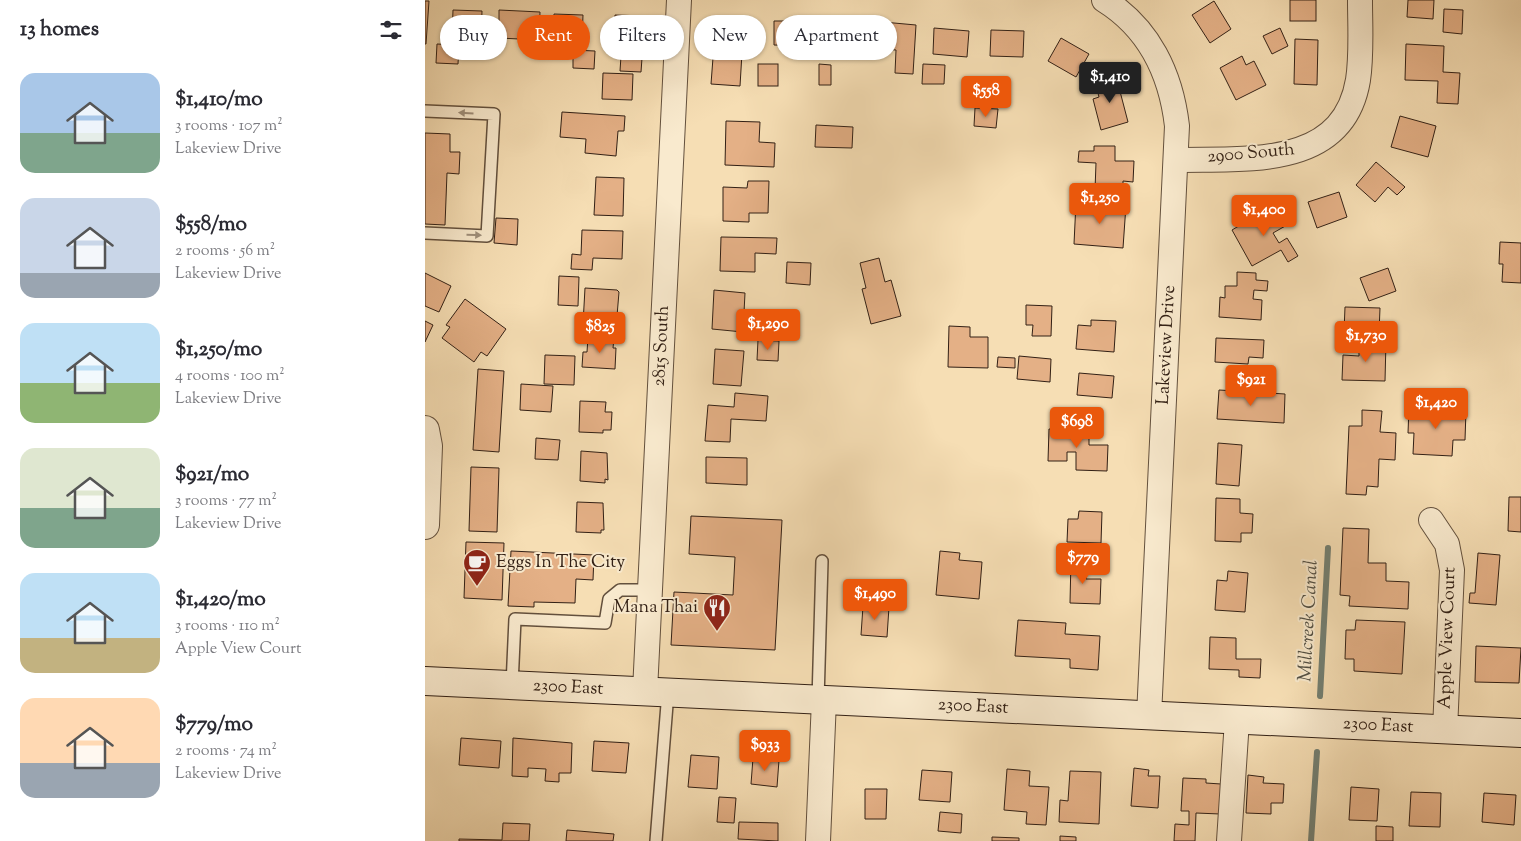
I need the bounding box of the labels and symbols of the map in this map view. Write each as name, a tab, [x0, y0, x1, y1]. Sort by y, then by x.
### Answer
pin: $1,410	[1069, 62, 1151, 104]
pin: $558	[956, 76, 1016, 118]
one-way arrow	[458, 108, 474, 116]
street label: 2900 South	[1206, 137, 1296, 171]
pin: $1,250	[1059, 182, 1141, 225]
pin: $1,400	[1223, 194, 1305, 237]
one-way arrow	[466, 232, 482, 240]
street label: Lakeview Drive	[1151, 284, 1183, 406]
street label: 2815 South	[647, 304, 677, 387]
pin: $1,290	[727, 308, 809, 351]
pin: $825	[570, 312, 630, 354]
pin: $1,730	[1325, 320, 1407, 363]
pin: $921	[1221, 364, 1281, 407]
pin: $1,420	[1395, 388, 1477, 430]
pin: $698	[1047, 406, 1107, 449]
pin: $779	[1053, 542, 1113, 585]
cafe icon: Eggs In The City	[462, 548, 492, 587]
place label: Eggs In The City	[496, 550, 625, 576]
water label: Millcreek Canal	[1292, 559, 1326, 683]
street label: Apple View Court	[1433, 566, 1463, 710]
pin: $1,490	[834, 578, 916, 621]
restaurant icon: Mana Thai	[702, 593, 732, 632]
place label: Mana Thai	[614, 595, 698, 621]
street label: 2300 East	[532, 673, 604, 703]
street label: 2300 East	[937, 692, 1009, 722]
street label: 2300 East	[1342, 711, 1414, 741]
pin: $933	[735, 730, 795, 772]

